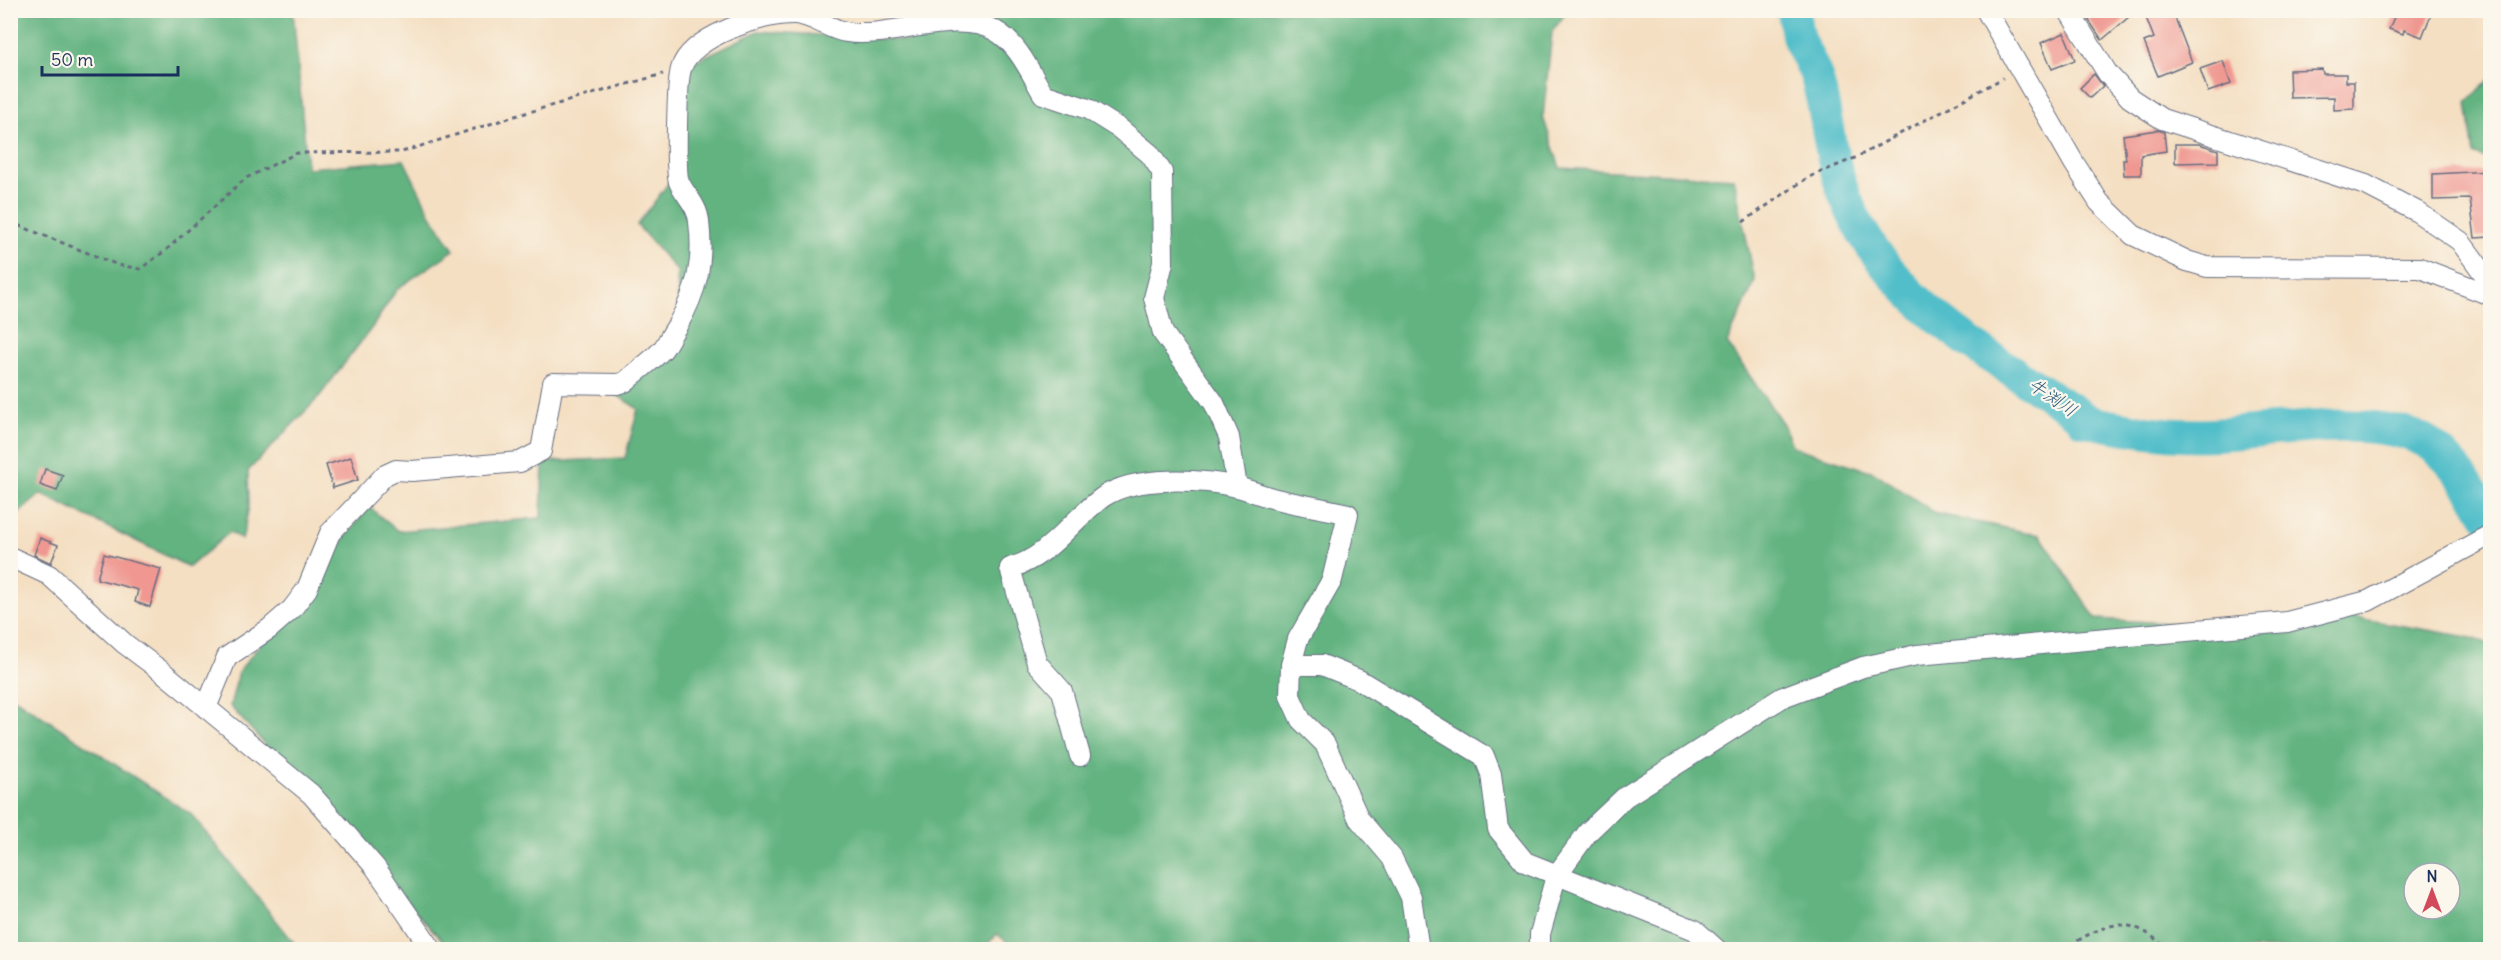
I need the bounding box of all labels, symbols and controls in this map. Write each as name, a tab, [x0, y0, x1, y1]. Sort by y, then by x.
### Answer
scale bar	[42, 39, 178, 77]
text: 50 m	[51, 48, 93, 71]
water label: 牛渕川	[2024, 372, 2082, 422]
north arrow	[2402, 861, 2462, 921]
text: N	[2426, 866, 2438, 886]

